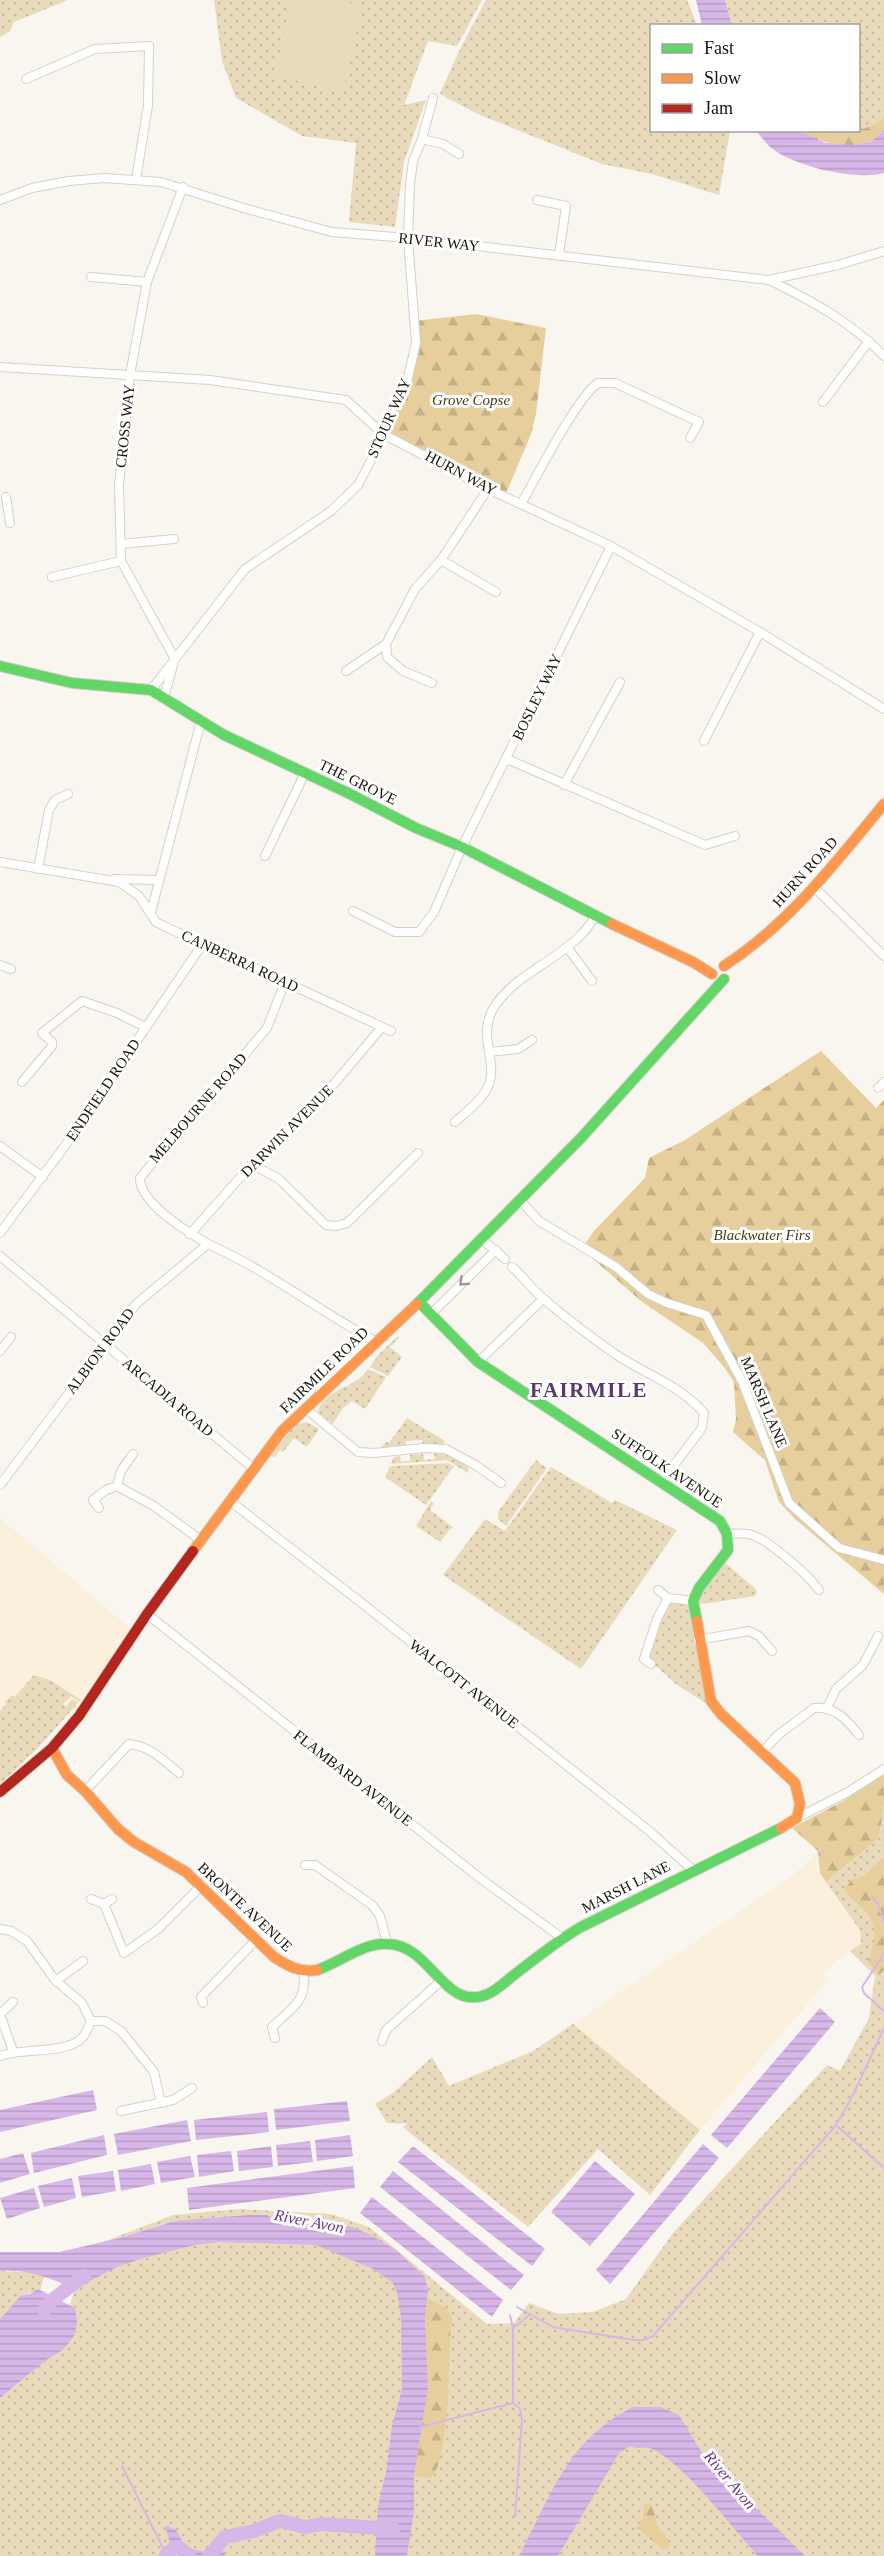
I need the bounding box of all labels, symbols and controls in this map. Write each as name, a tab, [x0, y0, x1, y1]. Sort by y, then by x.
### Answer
legend	[650, 24, 860, 132]
text: Fast	[704, 38, 734, 58]
text: Slow	[704, 68, 741, 88]
text: Jam	[704, 98, 733, 118]
street label: RIVER WAY	[398, 230, 480, 254]
street label: STOUR WAY	[364, 376, 414, 460]
street label: CROSS WAY	[113, 383, 137, 469]
park label: Grove Copse	[432, 392, 510, 408]
street label: HURN WAY	[422, 447, 500, 499]
street label: BOSLEY WAY	[509, 651, 565, 743]
street label: THE GROVE	[316, 756, 400, 808]
street label: HURN ROAD	[769, 834, 841, 910]
street label: CANBERRA ROAD	[179, 927, 301, 995]
street label: ENDFIELD ROAD	[63, 1036, 143, 1144]
street label: MELBOURNE ROAD	[146, 1050, 250, 1166]
street label: DARWIN AVENUE	[238, 1082, 336, 1180]
park label: Blackwater Firs	[713, 1227, 811, 1243]
one-way arrow	[460, 1275, 471, 1286]
street label: ALBION ROAD	[63, 1305, 137, 1397]
street label: FAIRMILE ROAD	[277, 1324, 371, 1416]
street label: ARCADIA ROAD	[119, 1354, 217, 1440]
street label: MARSH LANE	[738, 1354, 790, 1450]
district label: FAIRMILE	[530, 1378, 648, 1402]
street label: SUFFOLK AVENUE	[609, 1425, 725, 1511]
street label: WALCOTT AVENUE	[406, 1636, 522, 1732]
street label: FLAMBARD AVENUE	[291, 1727, 415, 1829]
street label: MARSH LANE	[579, 1858, 673, 1916]
street label: BRONTE AVENUE	[195, 1859, 295, 1955]
water label: River Avon	[272, 2206, 345, 2236]
water label: River Avon	[700, 2447, 759, 2512]

